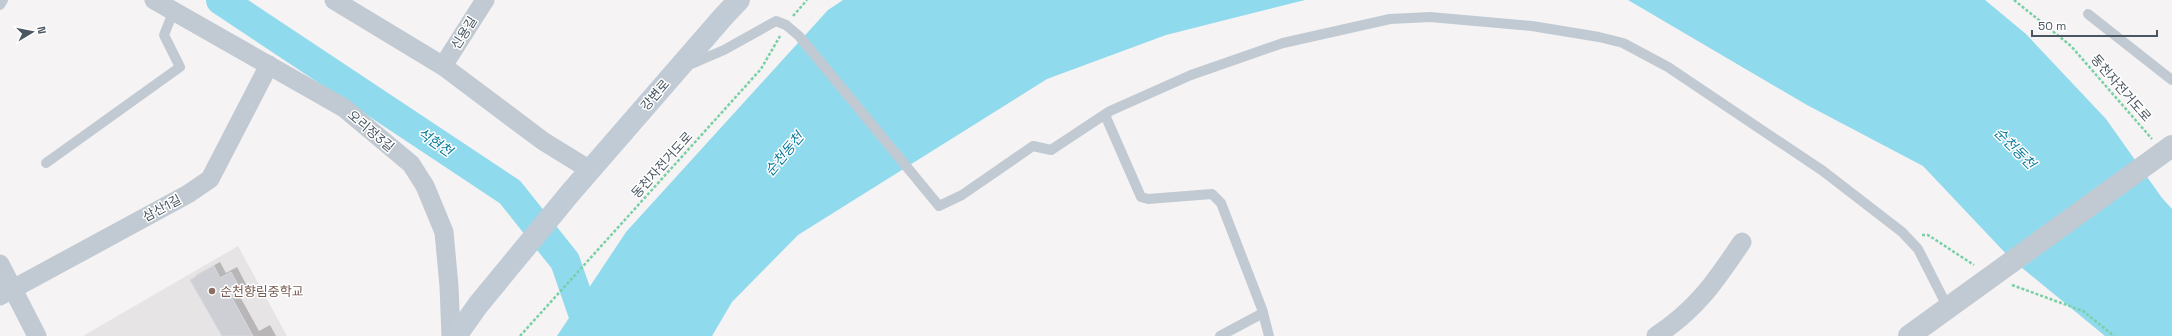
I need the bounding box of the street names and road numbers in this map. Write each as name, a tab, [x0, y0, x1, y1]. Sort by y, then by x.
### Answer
street label: 신용길	[447, 13, 481, 53]
street label: 동천자전거도로	[2087, 51, 2155, 125]
street label: 강변로	[637, 76, 673, 114]
street label: 오리정3길	[344, 107, 398, 155]
street label: 동천자전거도로	[628, 128, 696, 202]
street label: 삼산1길	[140, 191, 184, 225]

